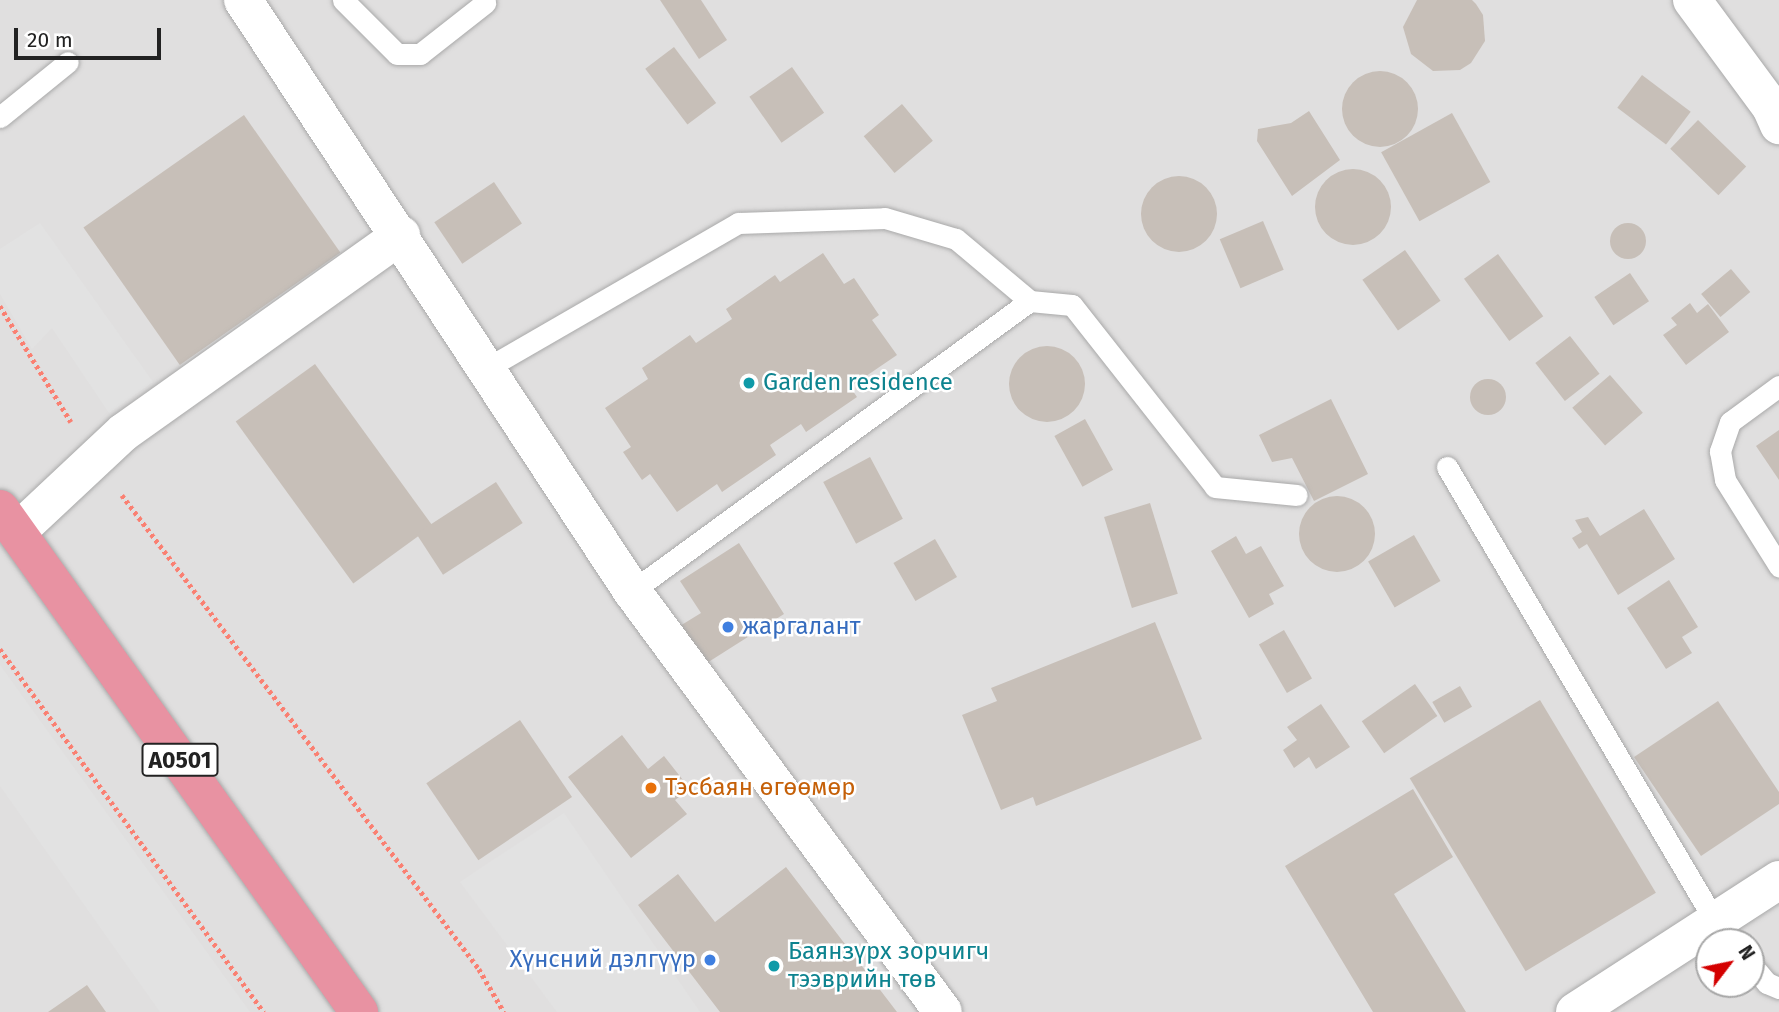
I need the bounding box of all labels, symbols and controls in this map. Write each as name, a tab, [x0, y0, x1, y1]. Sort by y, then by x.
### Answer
scale bar	[18, 14, 164, 58]
text: 20 m	[27, 27, 73, 53]
place label: Garden residence	[763, 369, 953, 397]
marker: Garden residence	[741, 375, 757, 391]
place label: жаргалант	[742, 613, 861, 641]
marker: жаргалант	[720, 619, 736, 635]
road number: A0501	[142, 740, 218, 780]
place label: Тэсбаян өгөөмөр	[665, 774, 856, 802]
marker: Тэсбаян өгөөмөр	[643, 780, 659, 796]
north arrow	[1695, 928, 1765, 998]
place label: Баянзүрх зорчигч тээврийн төв	[788, 938, 989, 994]
text: N	[1733, 941, 1760, 964]
place label: Хүнсний дэлгүүр	[510, 946, 696, 974]
marker: Хүнсний дэлгүүр	[702, 952, 718, 968]
marker: Баянзүрх зорчигч тээврийн төв	[766, 958, 782, 974]

